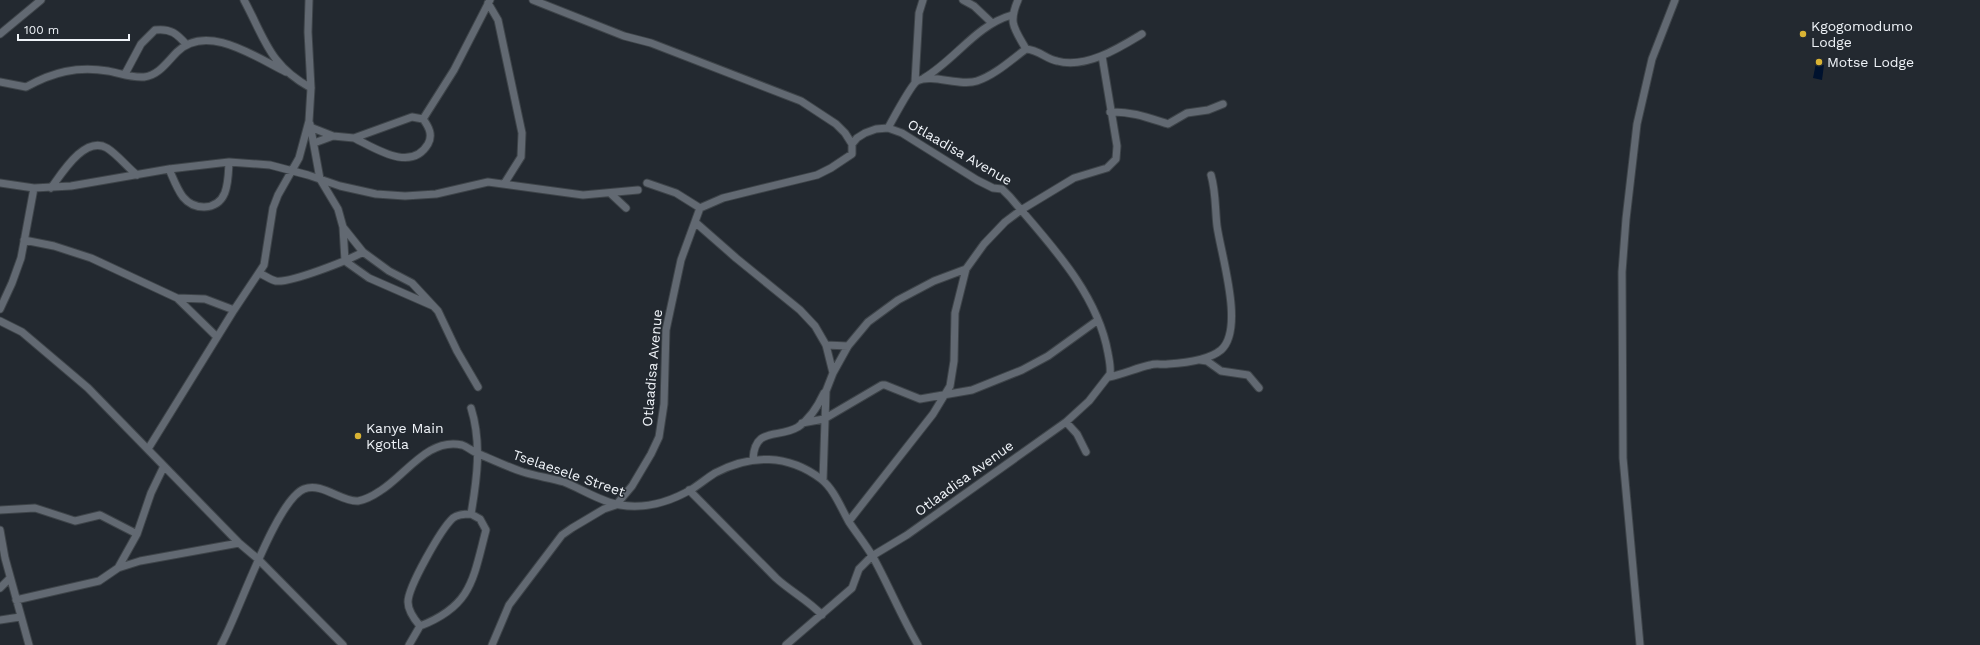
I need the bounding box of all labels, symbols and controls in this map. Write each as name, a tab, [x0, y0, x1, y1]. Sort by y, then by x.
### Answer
scale bar	[18, 16, 129, 42]
place label: Kgogomodumo Lodge	[1811, 18, 1913, 50]
text: 100 m	[24, 23, 59, 37]
marker: Kgogomodumo Lodge	[1798, 29, 1808, 39]
place label: Motse Lodge	[1827, 54, 1914, 70]
marker: Motse Lodge	[1814, 57, 1824, 67]
street label: Otlaadisa Avenue	[905, 116, 1015, 188]
street label: Otlaadisa Avenue	[639, 309, 665, 427]
place label: Kanye Main Kgotla	[366, 420, 444, 452]
marker: Kanye Main Kgotla	[353, 431, 363, 441]
street label: Otlaadisa Avenue	[912, 437, 1016, 519]
street label: Tselaesele Street	[511, 446, 627, 500]

